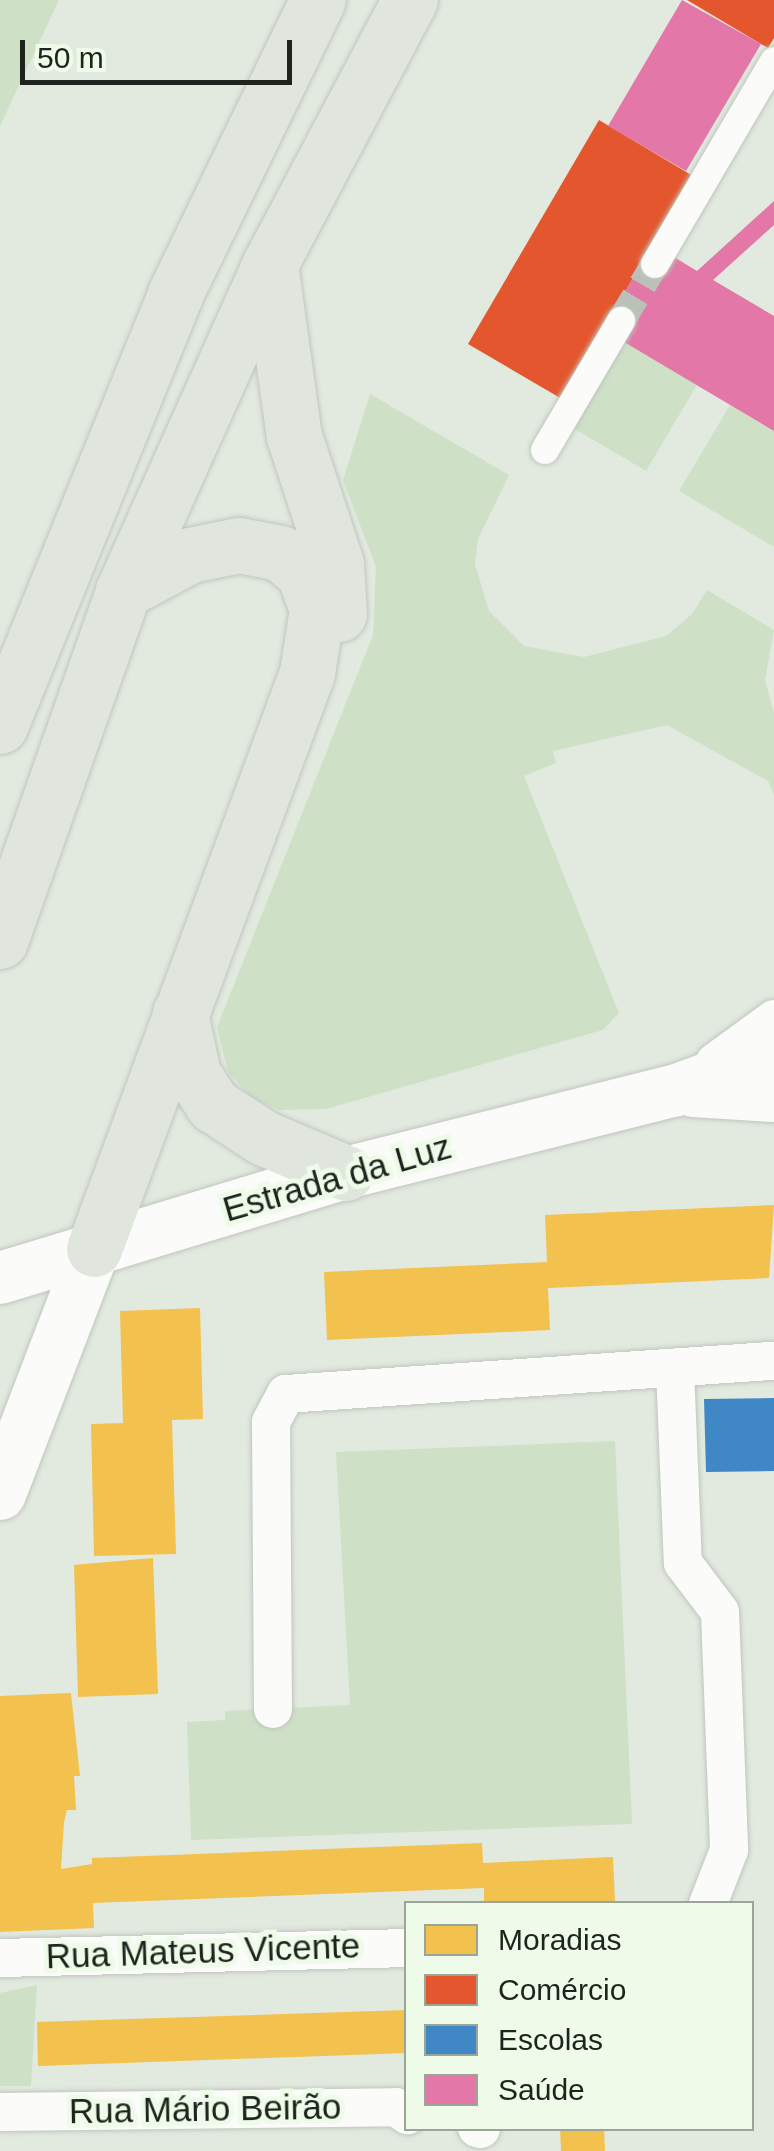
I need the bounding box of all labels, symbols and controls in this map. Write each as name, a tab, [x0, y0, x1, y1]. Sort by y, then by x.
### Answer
scale bar	[25, 20, 298, 82]
text: 50 m	[37, 41, 104, 74]
street label: Estrada da Luz	[218, 1125, 456, 1231]
legend	[404, 1901, 754, 2131]
text: Moradias	[498, 1923, 621, 1956]
street label: Rua Mateus Vicente	[45, 1925, 361, 1977]
text: Comércio	[498, 1973, 626, 2006]
text: Escolas	[498, 2023, 603, 2056]
text: Saúde	[498, 2073, 585, 2106]
street label: Rua Mário Beirão	[68, 2086, 342, 2132]

